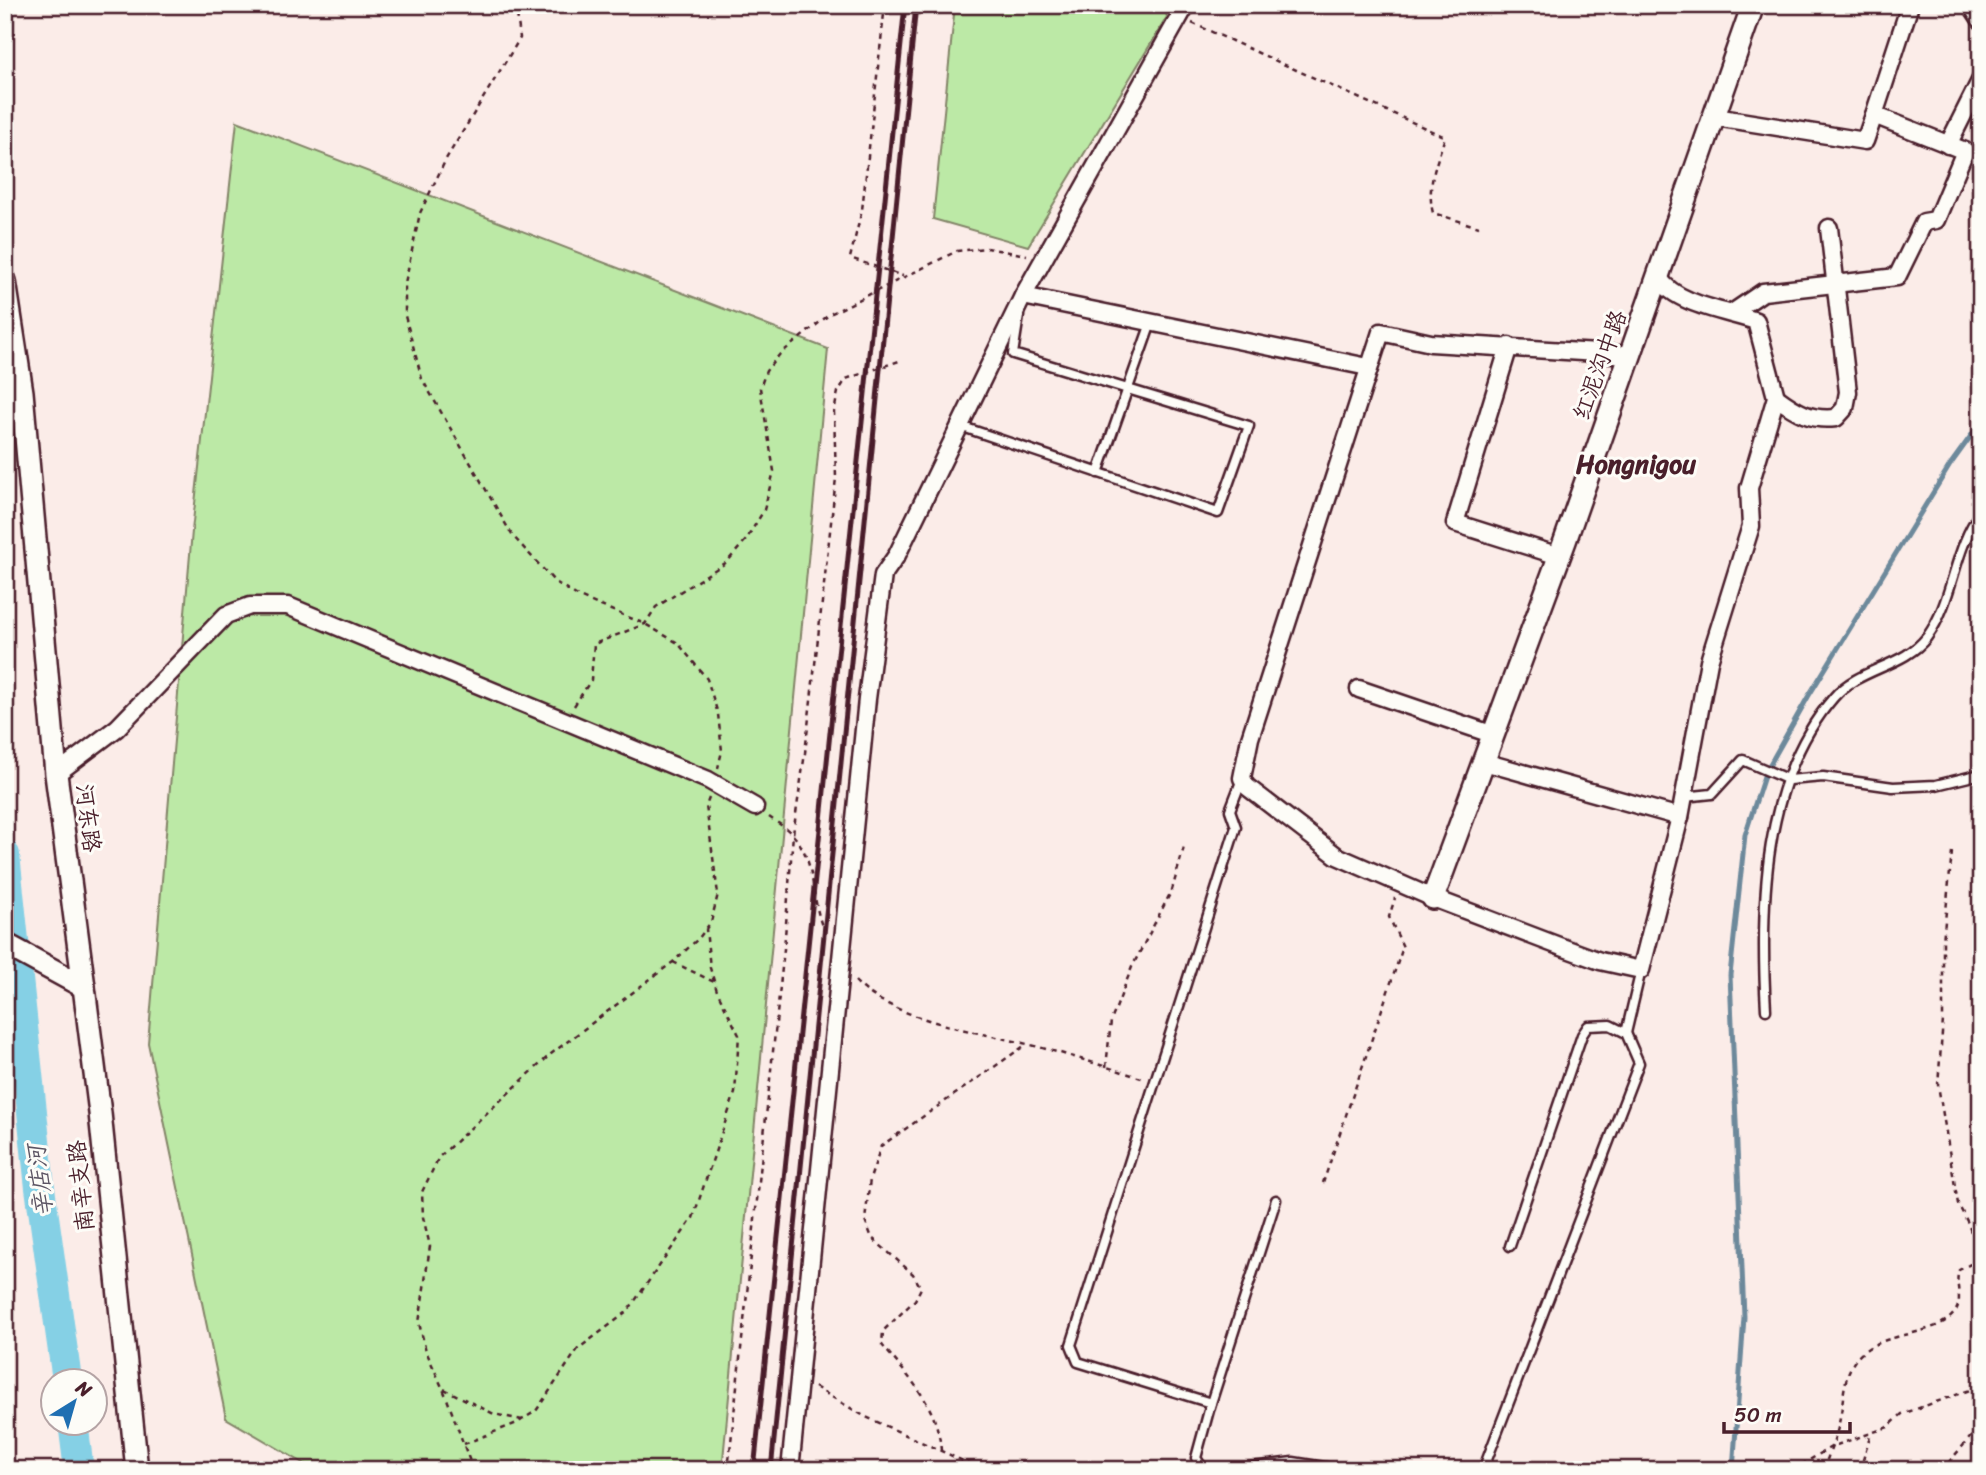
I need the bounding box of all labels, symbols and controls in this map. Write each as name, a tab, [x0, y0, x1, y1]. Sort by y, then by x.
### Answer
street label: 红泥沟中路	[1561, 304, 1639, 426]
district label: Hongnigou	[1576, 441, 1697, 487]
street label: 河东路	[63, 781, 113, 855]
street label: 南辛支路	[56, 1138, 106, 1234]
water label: 辛店河	[14, 1139, 65, 1219]
north arrow	[38, 1366, 108, 1436]
text: N	[68, 1371, 100, 1406]
scale bar	[1724, 1391, 1850, 1435]
text: 50 m	[1734, 1396, 1782, 1434]

